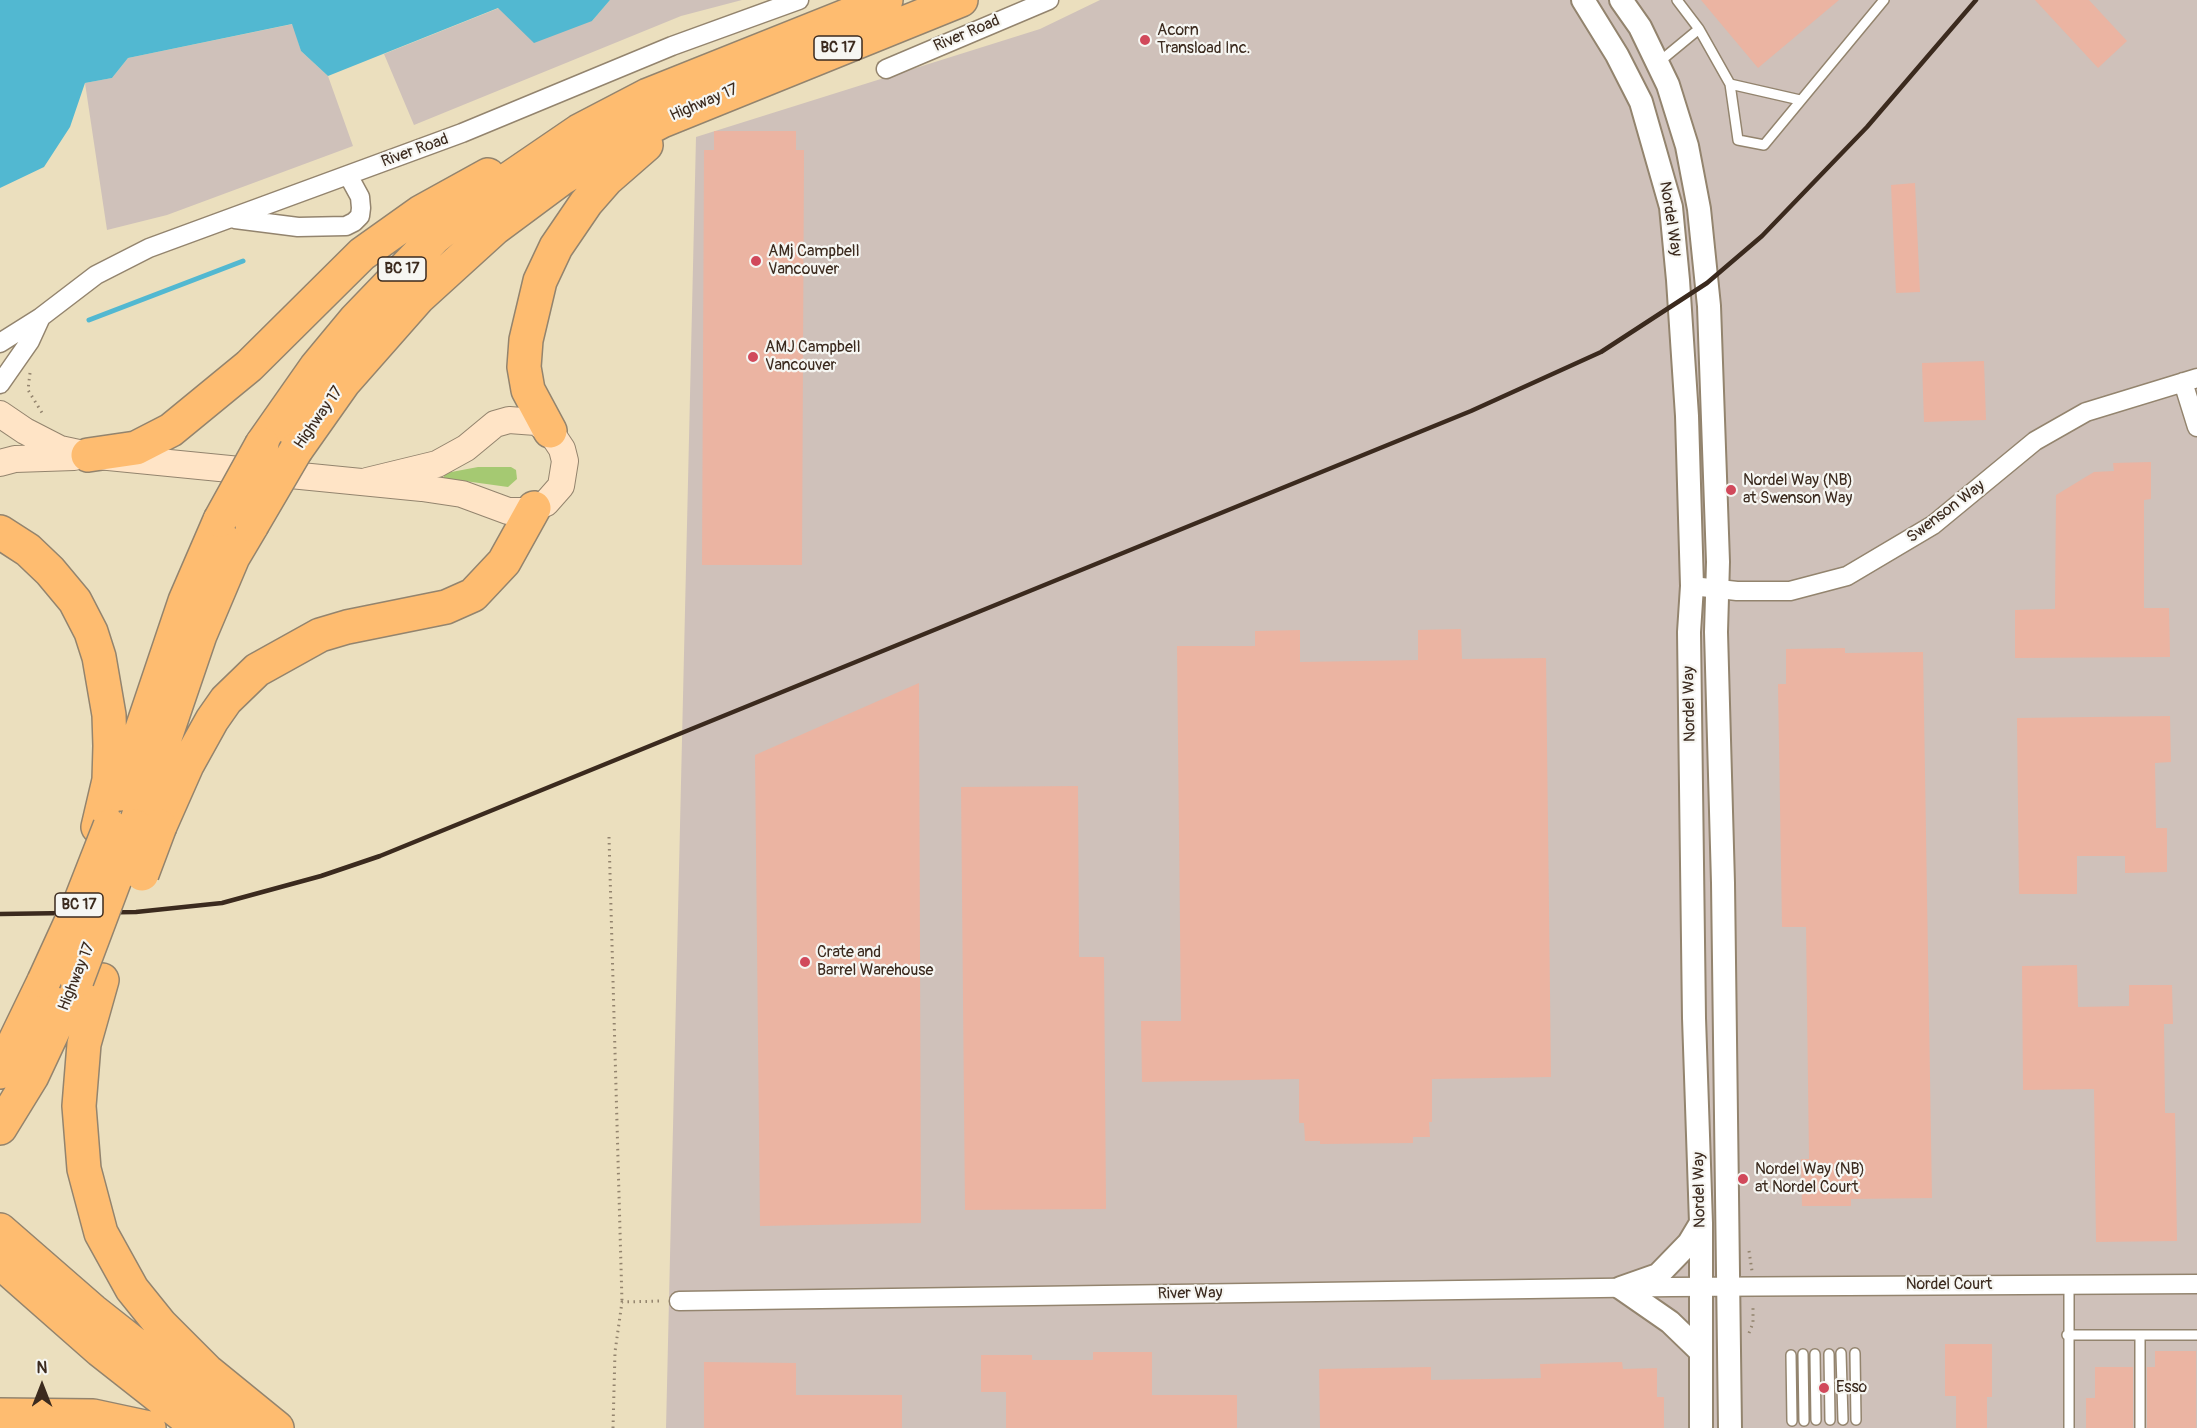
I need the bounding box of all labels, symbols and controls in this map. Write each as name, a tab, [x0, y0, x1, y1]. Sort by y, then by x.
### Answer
street label: River Road	[931, 11, 1003, 57]
place label: Acorn Transload Inc.	[1157, 21, 1250, 59]
marker: Acorn Transload Inc.	[1138, 33, 1152, 47]
road number: BC 17	[814, 36, 862, 60]
street label: Highway 17	[667, 80, 741, 126]
street label: River Road	[379, 130, 451, 172]
street label: Nordel Way	[1655, 180, 1685, 258]
place label: AMj Campbell Vancouver	[768, 242, 859, 280]
marker: AMj Campbell Vancouver	[749, 254, 763, 268]
road number: BC 17	[378, 257, 426, 281]
place label: AMJ Campbell Vancouver	[765, 338, 860, 376]
marker: AMJ Campbell Vancouver	[746, 350, 760, 364]
street label: Highway 17	[291, 383, 347, 453]
place label: Nordel Way (NB) at Swenson Way	[1743, 471, 1853, 509]
street label: Swenson Way	[1903, 477, 1989, 547]
marker: Nordel Way (NB) at Swenson Way	[1724, 483, 1738, 497]
street label: Nordel Way	[1680, 666, 1700, 742]
road number: BC 17	[55, 893, 103, 917]
street label: Highway 17	[55, 940, 99, 1014]
place label: Crate and Barrel Warehouse	[817, 943, 933, 981]
marker: Crate and Barrel Warehouse	[798, 955, 812, 969]
street label: Nordel Way	[1690, 1152, 1710, 1228]
place label: Nordel Way (NB) at Nordel Court	[1755, 1160, 1865, 1198]
marker: Nordel Way (NB) at Nordel Court	[1736, 1172, 1750, 1186]
street label: Nordel Court	[1906, 1275, 1992, 1295]
street label: River Way	[1157, 1284, 1223, 1304]
north arrow	[12, 1356, 72, 1416]
text: N	[37, 1358, 47, 1378]
place label: Esso	[1836, 1378, 1867, 1398]
marker: Esso	[1817, 1381, 1831, 1395]

